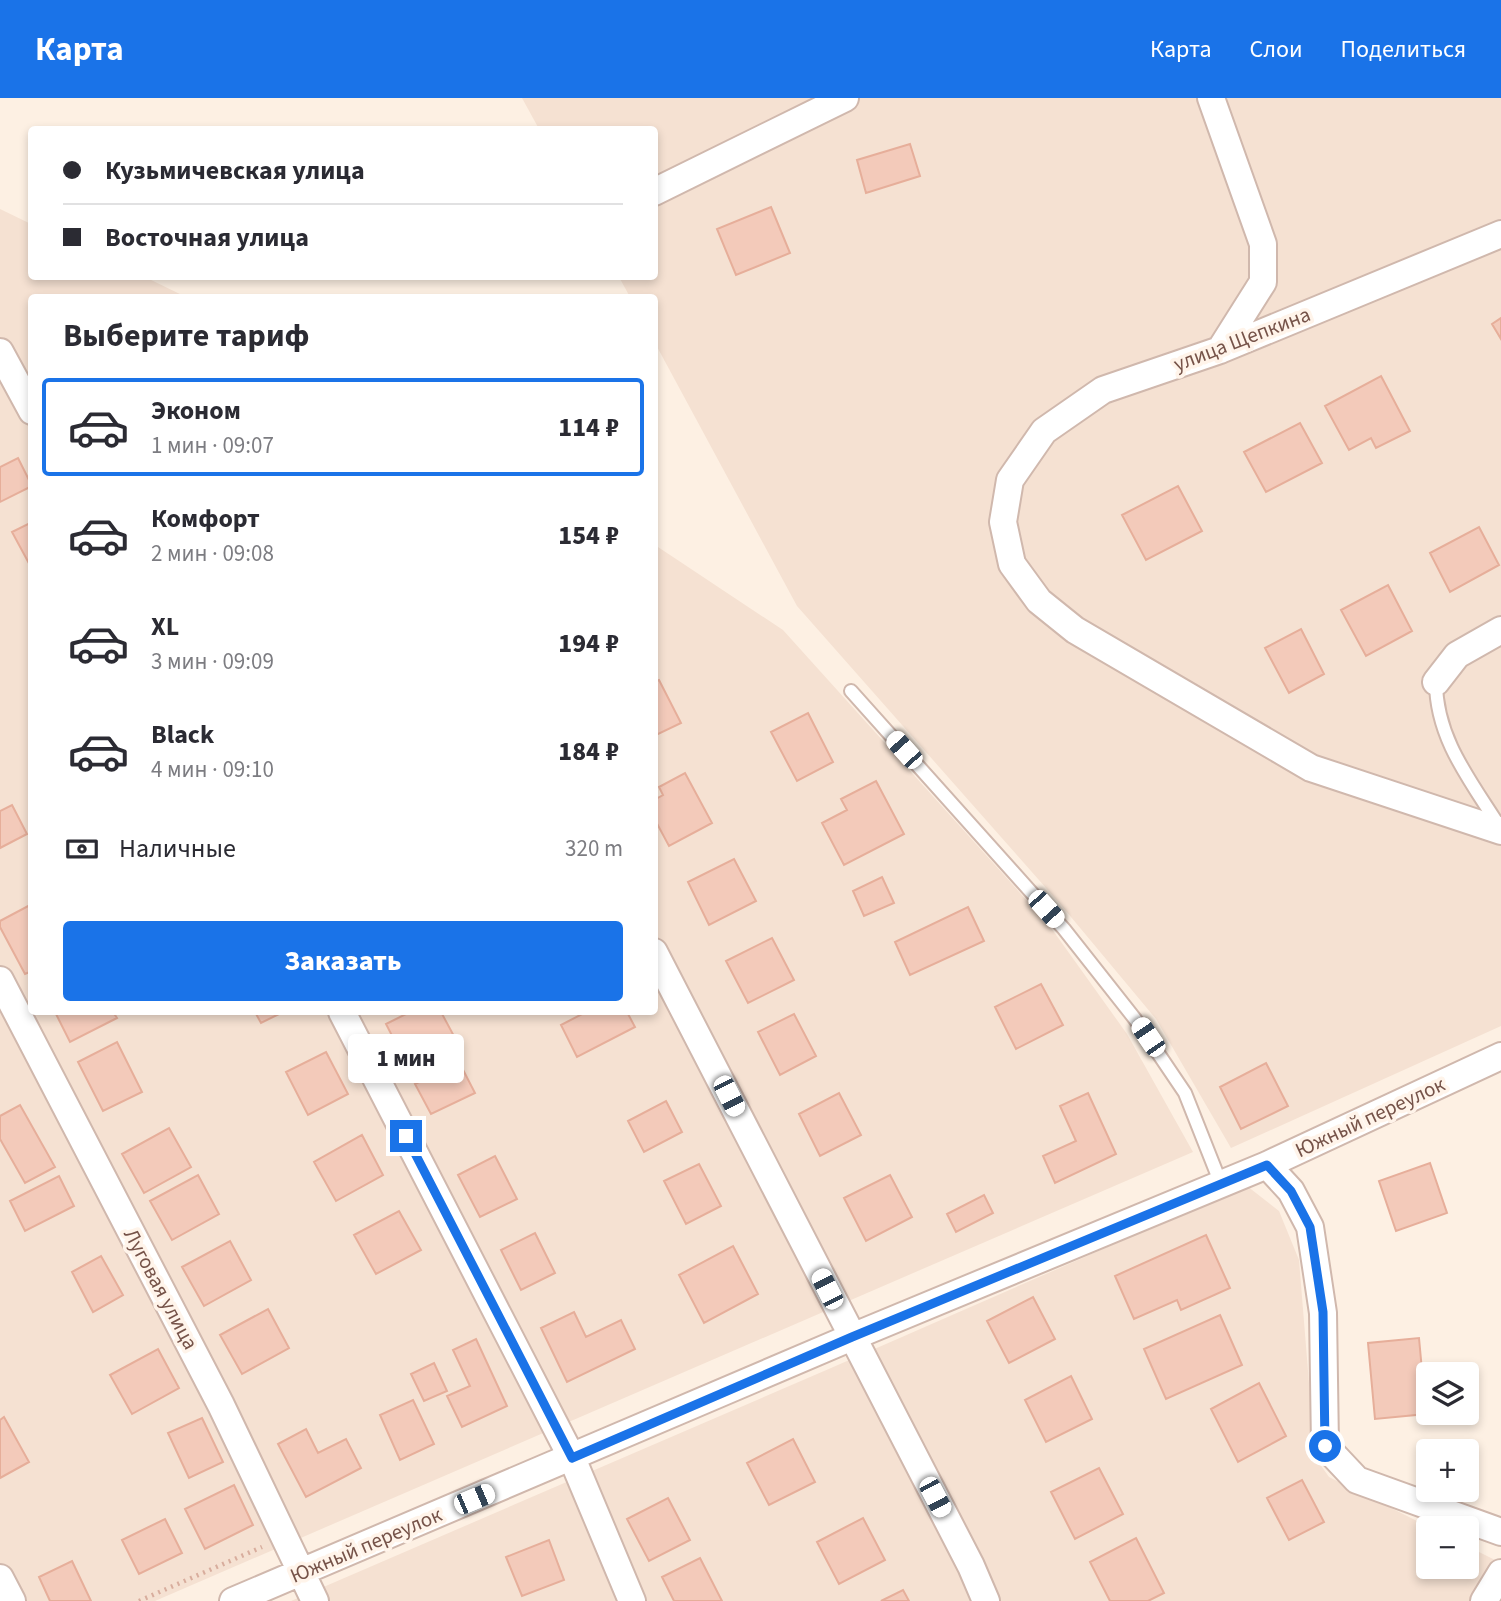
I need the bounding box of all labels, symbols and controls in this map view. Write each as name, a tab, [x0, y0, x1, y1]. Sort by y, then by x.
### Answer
text: Карта	[35, 26, 124, 73]
text: Карта	[1150, 32, 1212, 67]
text: Слои	[1250, 32, 1303, 67]
text: Поделиться	[1341, 32, 1466, 67]
text: Кузьмичевская улица	[105, 152, 365, 189]
text: Восточная улица	[105, 219, 309, 256]
street label: улица Щепкина	[1169, 299, 1315, 379]
text: Выберите тариф	[63, 313, 310, 359]
text: Эконом	[151, 392, 241, 429]
icon: car	[67, 396, 130, 459]
text: 114 ₽	[558, 409, 619, 446]
text: 1 мин · 09:07	[151, 429, 274, 462]
text: Комфорт	[151, 500, 260, 537]
icon: car	[67, 504, 130, 567]
text: 154 ₽	[558, 517, 619, 554]
text: 2 мин · 09:08	[151, 537, 274, 570]
text: XL	[151, 608, 179, 645]
icon: car	[67, 612, 130, 675]
text: 194 ₽	[558, 625, 619, 662]
text: 3 мин · 09:09	[151, 645, 274, 678]
text: Black	[151, 716, 214, 753]
icon: car	[67, 720, 130, 783]
car	[883, 727, 926, 773]
text: 184 ₽	[558, 733, 619, 770]
text: 4 мин · 09:10	[151, 753, 274, 786]
icon: cash	[63, 830, 101, 868]
text: Наличные	[119, 830, 236, 867]
text: 320 m	[565, 832, 623, 865]
car	[1025, 886, 1068, 932]
button: Заказать	[63, 921, 623, 1001]
car	[1128, 1014, 1169, 1060]
callout: 1 мин	[348, 1034, 464, 1084]
text: 1 мин	[376, 1042, 436, 1075]
street label: Южный переулок	[1290, 1069, 1450, 1165]
car	[711, 1073, 748, 1119]
route end	[390, 1120, 422, 1152]
street label: Луговая улица	[116, 1223, 206, 1355]
car	[809, 1266, 846, 1312]
map controls	[1416, 1362, 1479, 1579]
button: layers	[1416, 1362, 1479, 1425]
route start	[1309, 1430, 1341, 1462]
button: +	[1416, 1439, 1479, 1502]
car	[916, 1474, 955, 1520]
car	[451, 1481, 498, 1517]
street label: Южный переулок	[285, 1499, 447, 1591]
button: −	[1416, 1516, 1479, 1579]

